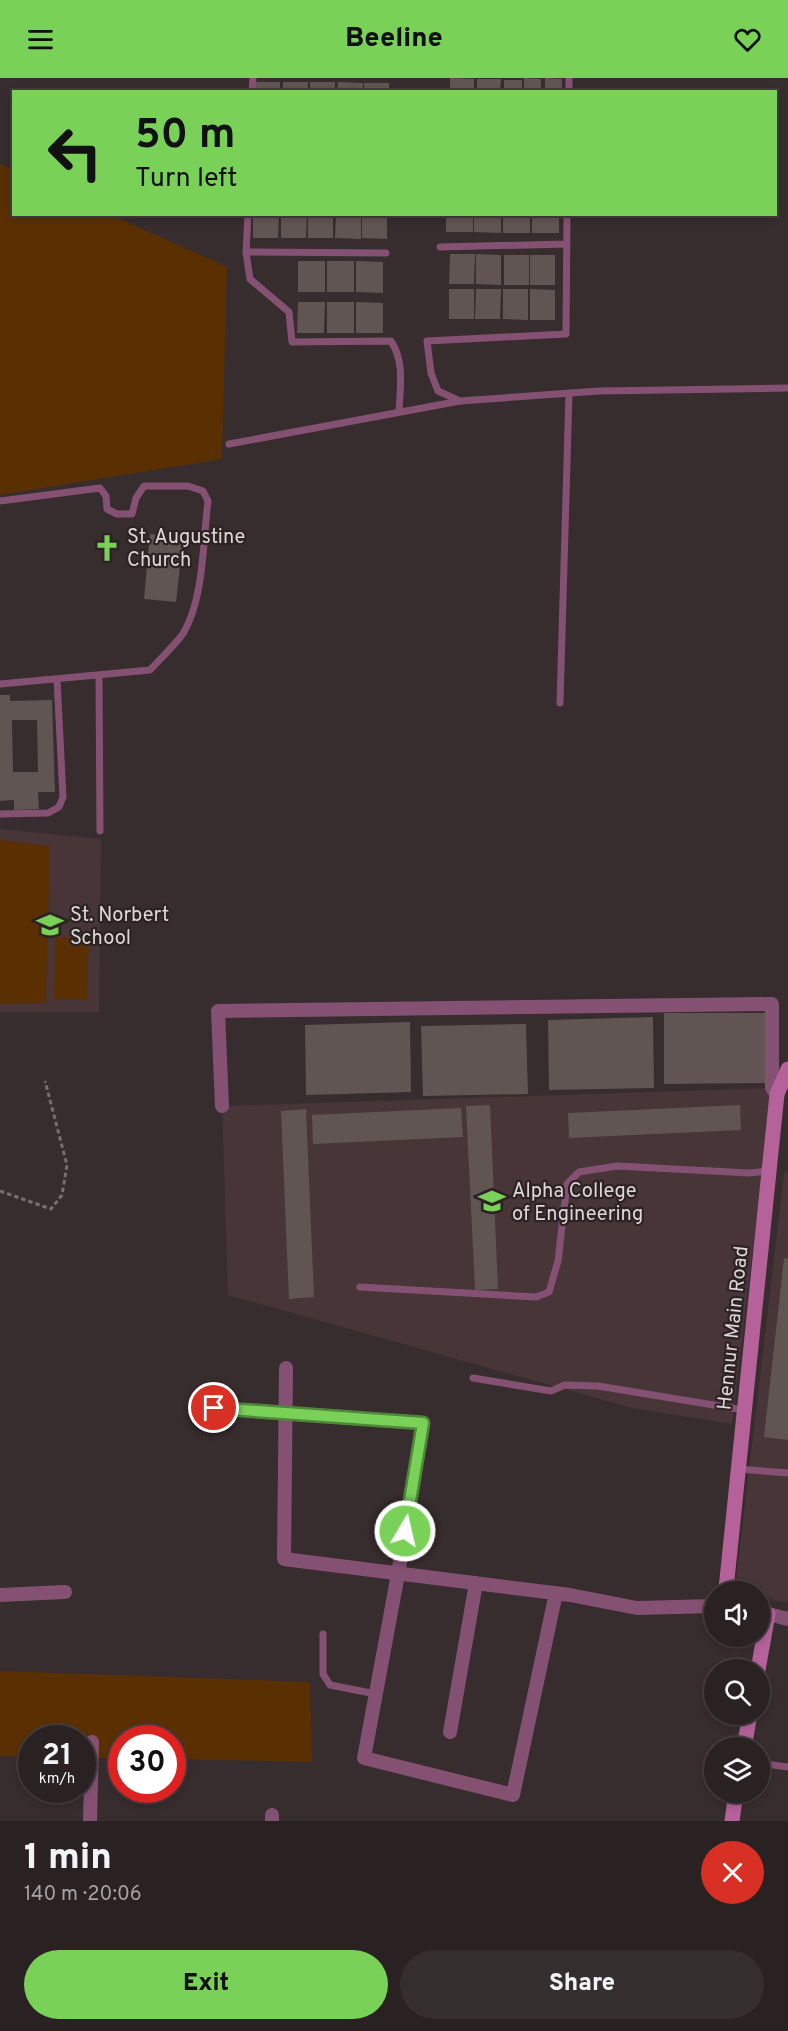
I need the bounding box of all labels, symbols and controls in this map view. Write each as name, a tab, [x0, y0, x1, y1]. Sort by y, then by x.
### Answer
text: Beeline	[345, 22, 443, 56]
icon: menu	[24, 23, 57, 56]
icon: heart	[731, 23, 764, 56]
text: 50 m	[135, 110, 236, 163]
icon: left	[36, 114, 114, 192]
text: Turn left	[135, 162, 237, 196]
place label: St. Augustine Church	[127, 525, 245, 574]
church icon: St. Augustine Church	[92, 533, 122, 563]
place label: St. Norbert School	[70, 903, 169, 952]
school or university icon: St. Norbert School	[35, 910, 65, 940]
place label: Alpha College of Engineering	[512, 1179, 643, 1228]
school or university icon: Alpha College of Engineering	[477, 1186, 507, 1216]
street label: Hennur Main Road	[712, 1245, 756, 1412]
pin	[188, 1382, 239, 1433]
icon: arrive	[197, 1391, 230, 1424]
position arrow	[373, 1499, 437, 1563]
map controls	[704, 1581, 770, 1803]
button: sound	[704, 1581, 770, 1647]
button: search	[704, 1659, 770, 1725]
speed limit sign: 30	[108, 1725, 186, 1803]
button: layers	[704, 1737, 770, 1803]
text: 21	[42, 1738, 72, 1775]
text: km/h	[39, 1770, 75, 1789]
text: 1 min	[24, 1836, 112, 1882]
button: close	[701, 1841, 764, 1904]
text: 140 m · 20:06	[24, 1882, 142, 1908]
button: Exit	[24, 1950, 388, 2019]
button: Share	[400, 1950, 764, 2019]

